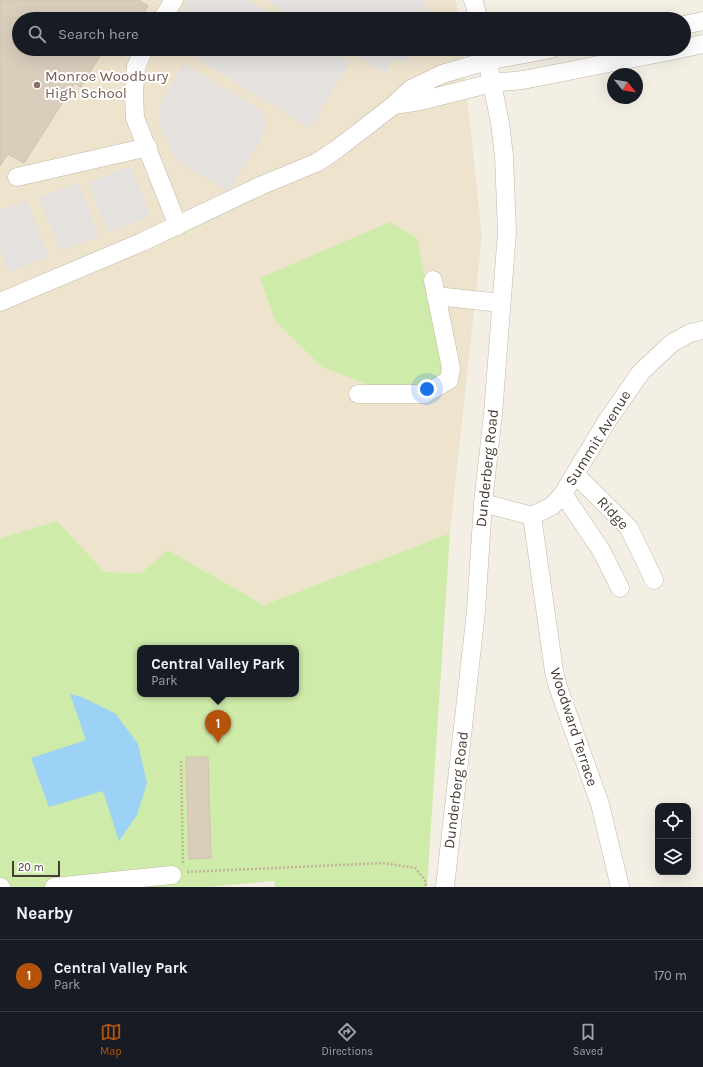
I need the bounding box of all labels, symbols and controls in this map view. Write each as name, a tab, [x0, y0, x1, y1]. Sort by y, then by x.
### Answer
search box	[12, 12, 691, 56]
icon: search	[26, 23, 48, 45]
text: Search here	[58, 25, 139, 43]
place label: Monroe Woodbury High School	[45, 67, 168, 102]
north arrow	[607, 68, 643, 104]
marker: Monroe Woodbury High School	[32, 80, 42, 90]
your location	[417, 379, 437, 399]
street label: Summit Avenue	[561, 387, 635, 489]
street label: Dunderberg Road	[472, 408, 502, 528]
street label: Ridge	[593, 493, 633, 533]
popup	[137, 645, 299, 697]
text: Central Valley Park	[151, 655, 285, 673]
street label: Woodward Terrace	[546, 665, 602, 789]
text: Park	[151, 673, 178, 688]
pin: 1	[205, 710, 231, 743]
street label: Dunderberg Road	[440, 730, 472, 850]
map controls	[655, 803, 691, 875]
button: locate	[655, 803, 691, 839]
button: layers	[655, 839, 691, 875]
scale bar	[12, 859, 60, 878]
text: 20 m	[18, 861, 44, 874]
text: Nearby	[16, 903, 73, 923]
text: Central Valley Park	[54, 959, 188, 977]
text: 1	[27, 968, 31, 983]
text: 170 m	[654, 968, 687, 983]
text: Park	[54, 977, 80, 992]
tab: Map	[100, 1021, 122, 1058]
tab: Directions	[321, 1021, 373, 1058]
tab: Saved	[573, 1021, 603, 1058]

